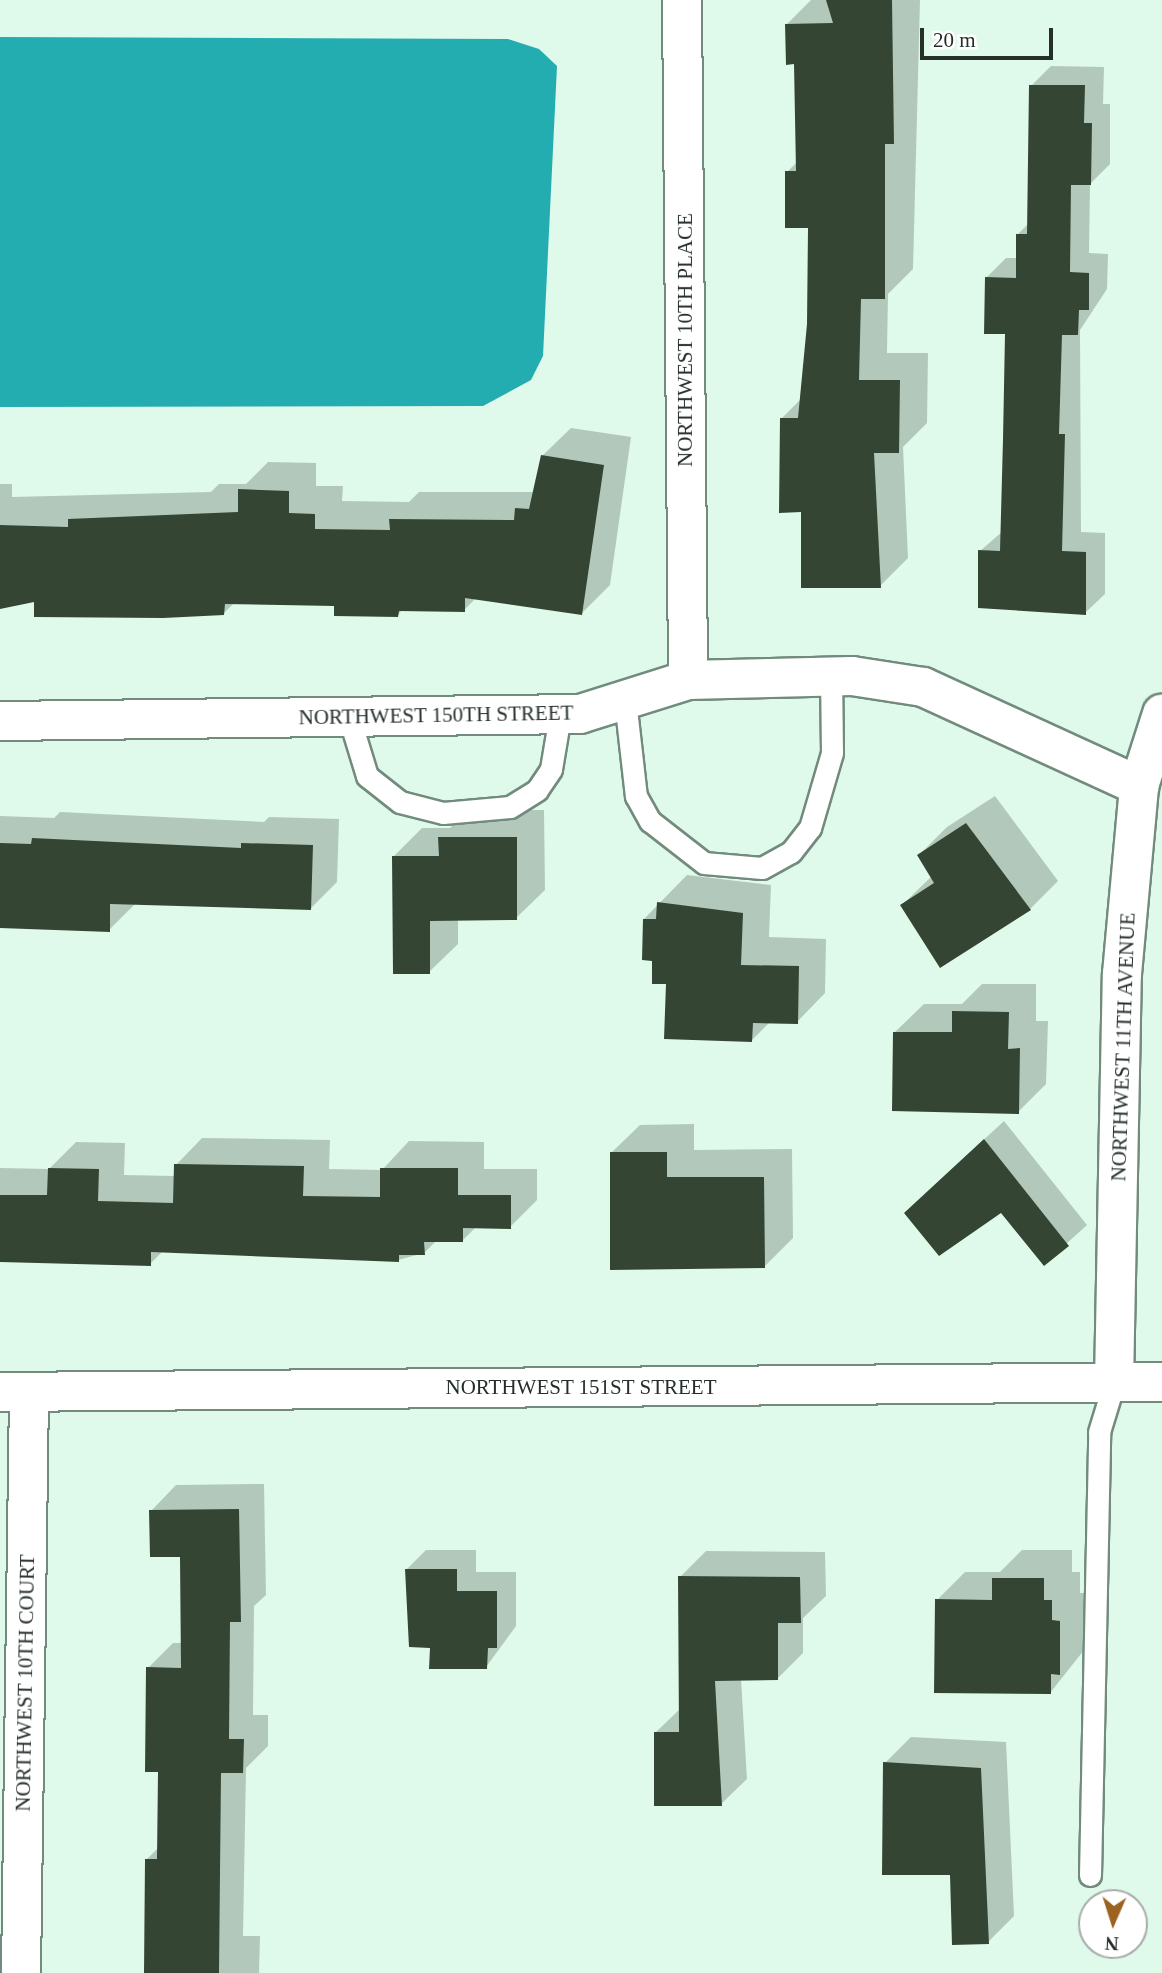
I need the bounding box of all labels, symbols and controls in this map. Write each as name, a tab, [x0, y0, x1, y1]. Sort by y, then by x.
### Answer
scale bar	[924, 14, 1057, 58]
text: 20 m	[933, 28, 976, 52]
street label: NORTHWEST 10TH PLACE	[672, 213, 698, 467]
street label: NORTHWEST 150TH STREET	[298, 700, 574, 730]
street label: NORTHWEST 11TH AVENUE	[1106, 911, 1140, 1183]
street label: NORTHWEST 151ST STREET	[445, 1374, 717, 1400]
street label: NORTHWEST 10TH COURT	[10, 1554, 40, 1812]
north arrow	[1078, 1889, 1148, 1959]
text: N	[1105, 1933, 1119, 1954]

